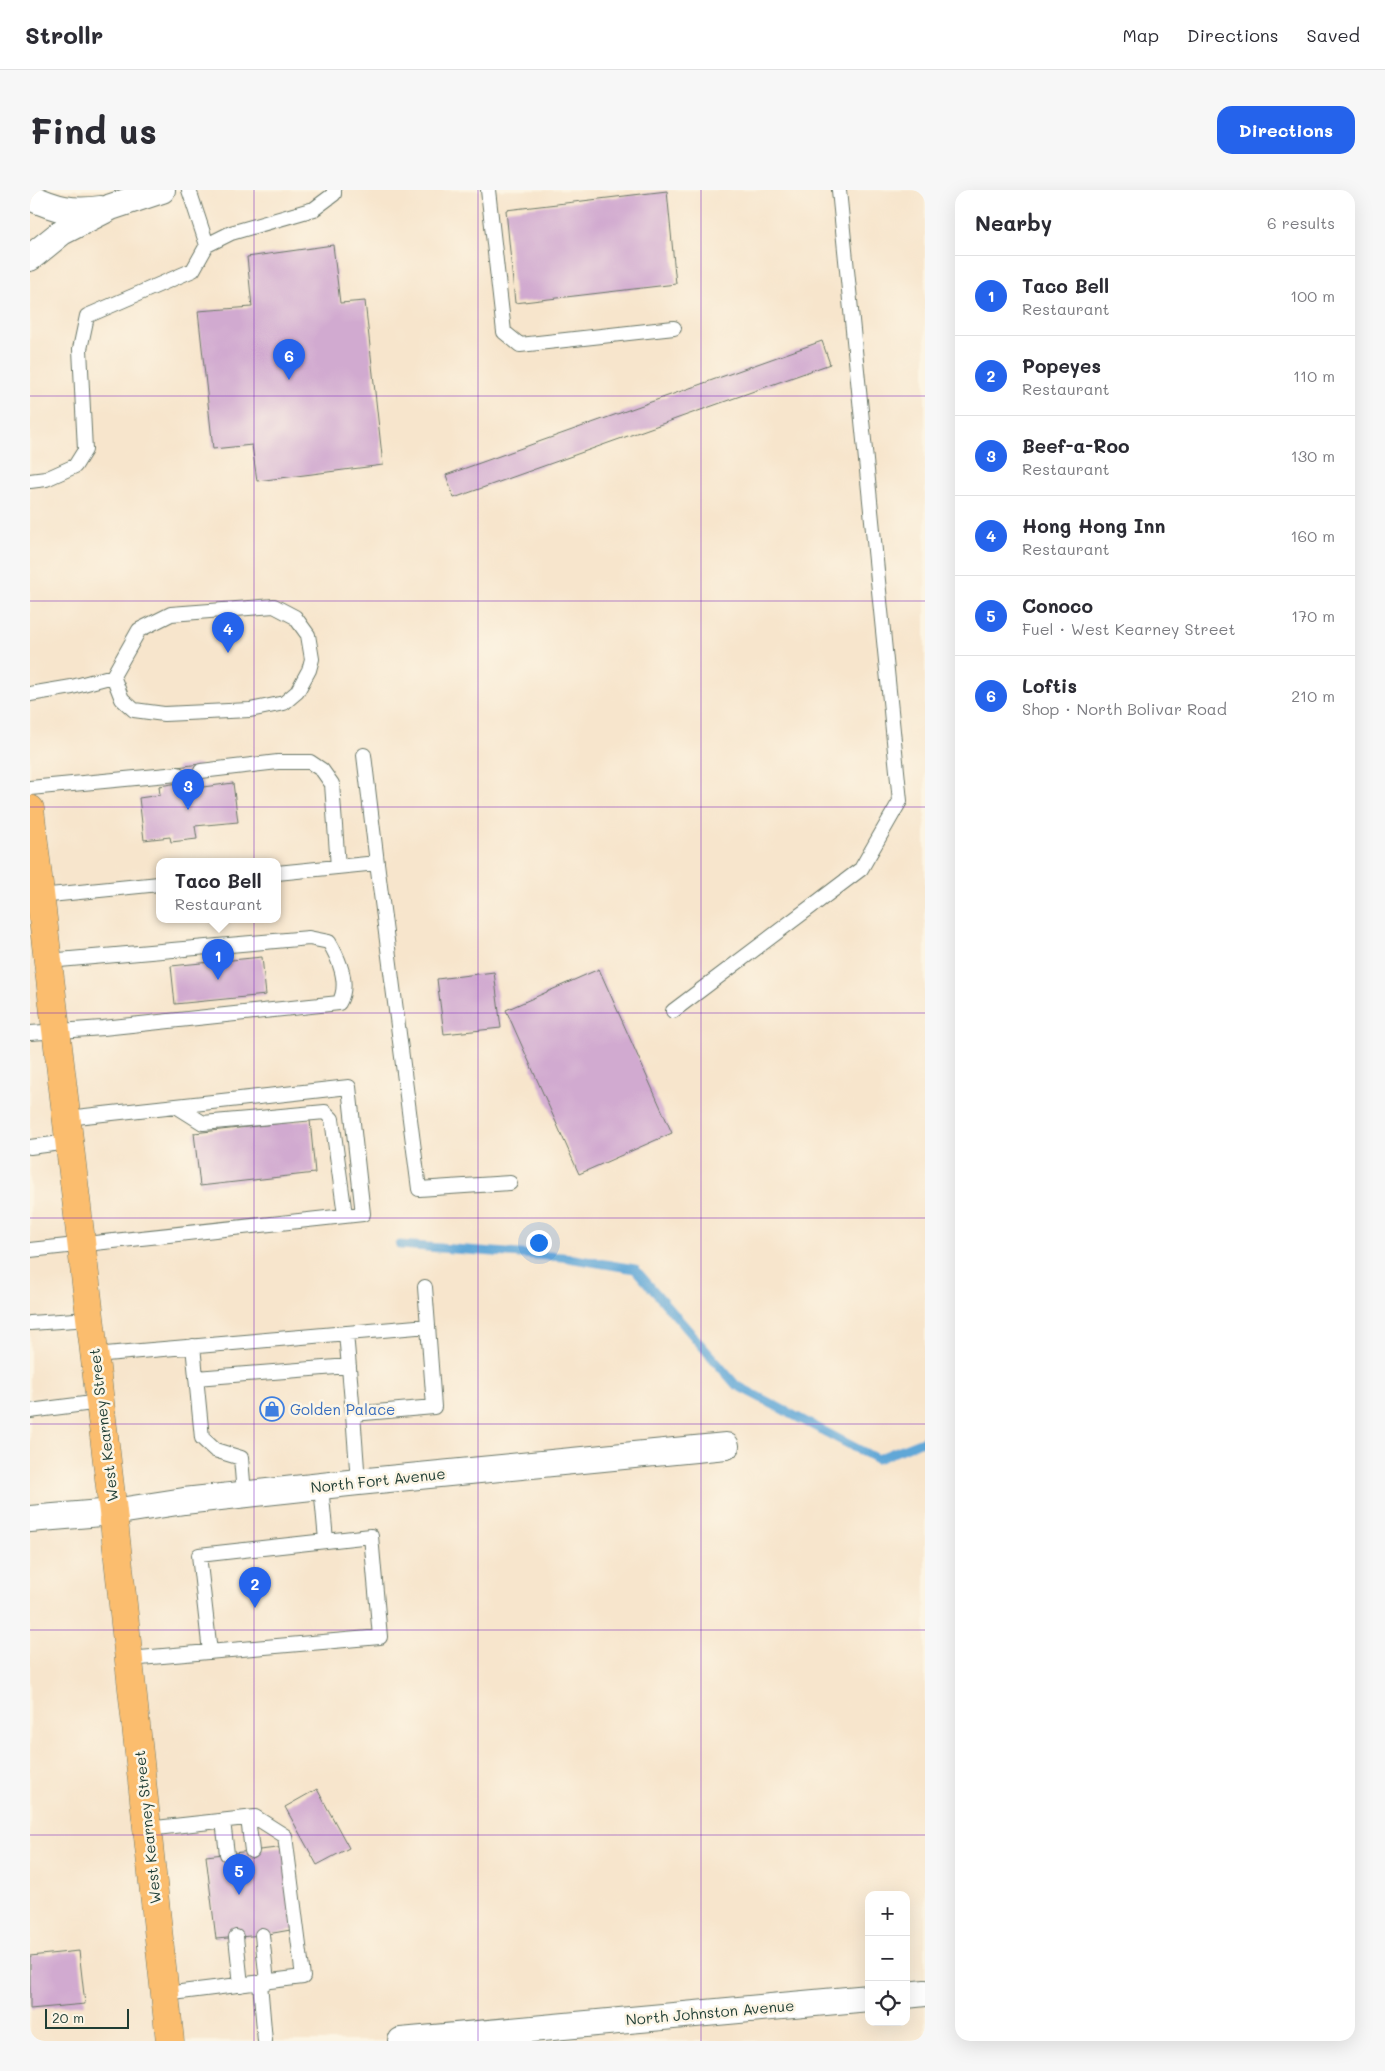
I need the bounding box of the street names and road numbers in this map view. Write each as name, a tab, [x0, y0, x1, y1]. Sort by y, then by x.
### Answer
street label: West Kearney Street	[84, 1347, 122, 1503]
street label: North Fort Avenue	[310, 1463, 446, 1497]
street label: West Kearney Street	[129, 1749, 165, 1905]
street label: North Johnston Avenue	[625, 1995, 795, 2029]

